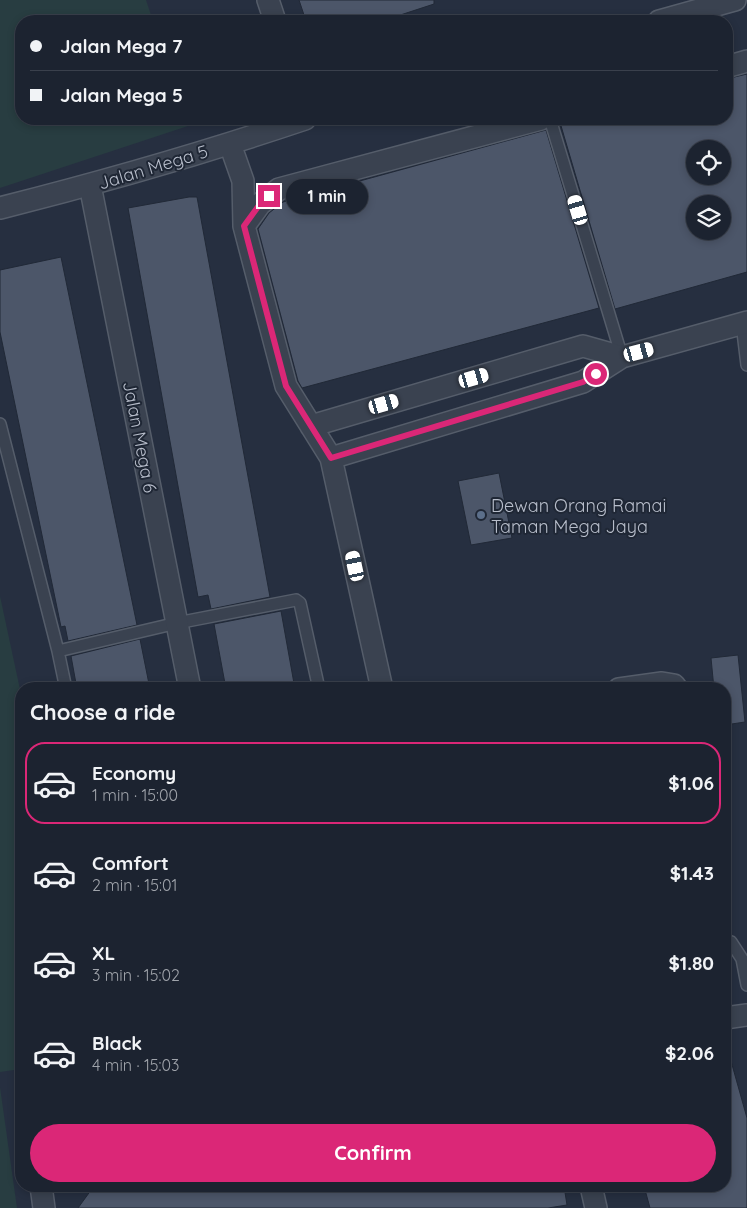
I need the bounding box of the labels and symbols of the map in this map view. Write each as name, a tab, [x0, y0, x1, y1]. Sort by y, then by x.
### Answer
street label: Jalan Mega 5	[95, 139, 211, 195]
callout: 1 min	[286, 178, 369, 214]
route end	[258, 185, 280, 207]
car	[566, 193, 589, 227]
car	[622, 341, 655, 363]
route start	[585, 363, 607, 385]
car	[457, 367, 490, 389]
street label: Jalan Mega 6	[118, 379, 162, 495]
car	[367, 393, 400, 415]
place label: Dewan Orang Ramai Taman Mega Jaya	[491, 494, 666, 538]
marker: Dewan Orang Ramai Taman Mega Jaya	[475, 509, 487, 521]
car	[344, 550, 365, 582]

